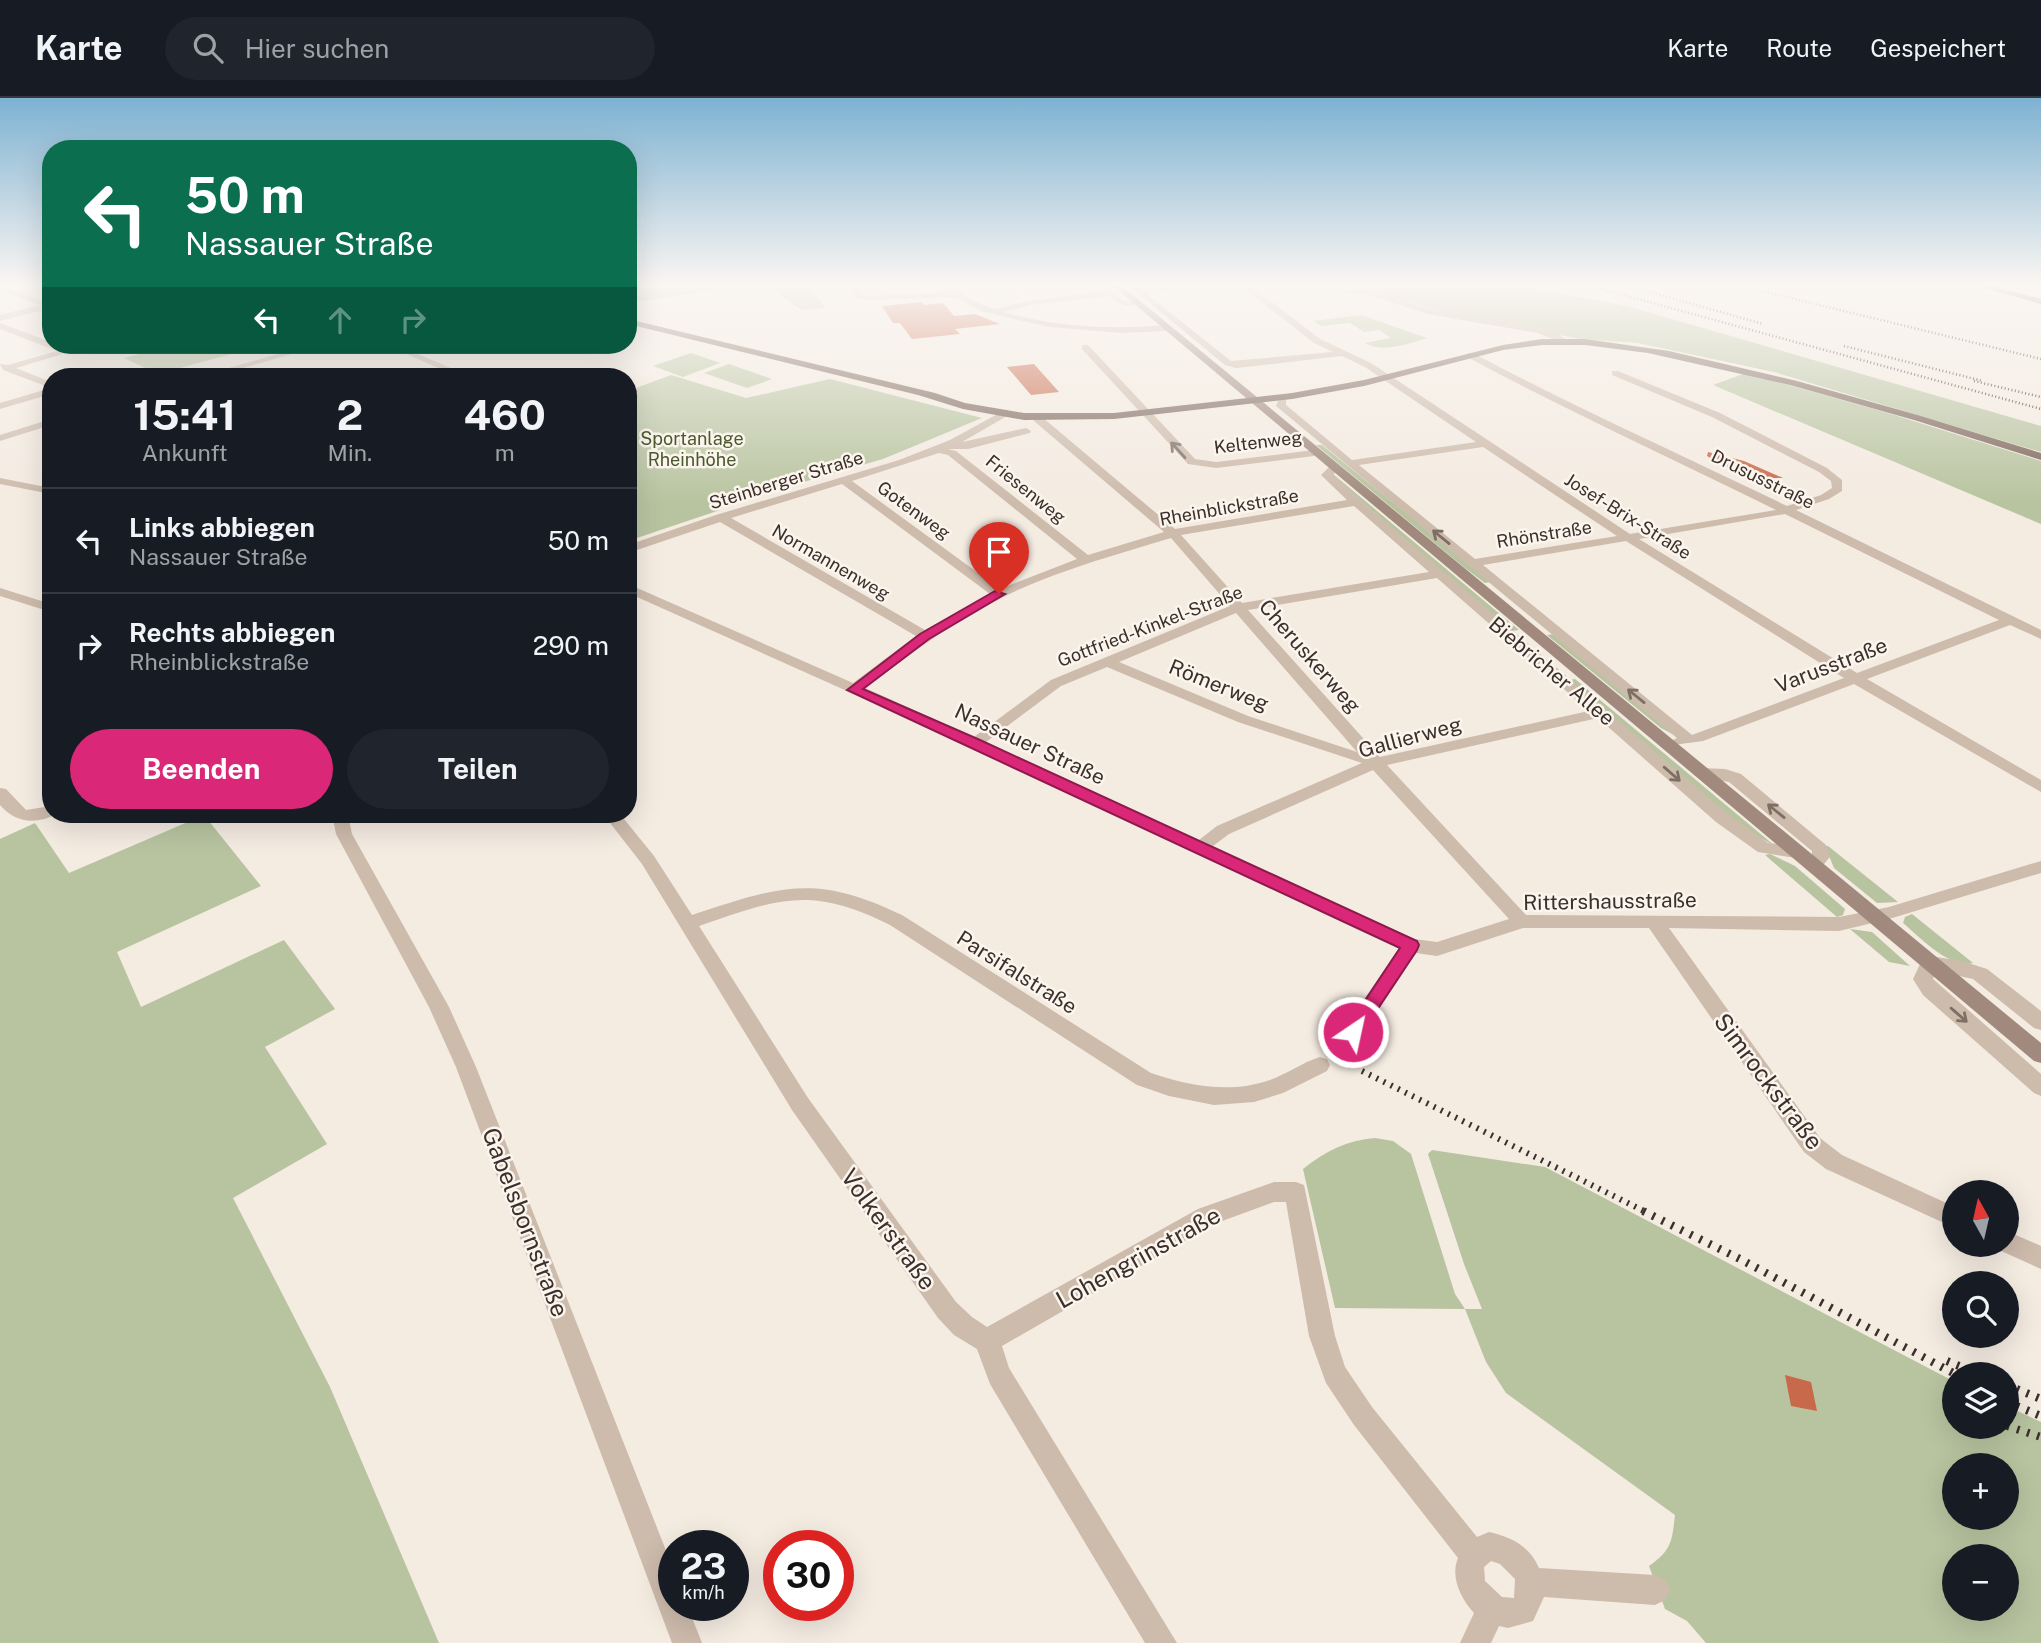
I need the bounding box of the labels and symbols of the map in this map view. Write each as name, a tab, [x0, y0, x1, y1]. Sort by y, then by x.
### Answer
street label: Keltenweg	[1213, 426, 1303, 458]
park label: Sportanlage Rheinhöhe	[640, 428, 744, 470]
one-way arrow	[1170, 442, 1187, 459]
street label: Drususstraße	[1708, 445, 1818, 513]
street label: Steinberger Straße	[706, 447, 866, 513]
street label: Friesenweg	[982, 450, 1070, 528]
street label: Josef-Brix-Straße	[1561, 469, 1695, 563]
street label: Gotenweg	[873, 476, 955, 544]
street label: Rheinblickstraße	[1158, 484, 1300, 530]
street label: Rhönstraße	[1495, 516, 1593, 552]
street label: Normannenweg	[768, 520, 894, 604]
pin	[969, 522, 1029, 594]
one-way arrow	[1432, 529, 1450, 545]
street label: Gottfried-Kinkel-Straße	[1054, 581, 1246, 671]
street label: Cheruskerweg	[1254, 594, 1366, 718]
street label: Biebricher Allee	[1484, 611, 1620, 731]
street label: Varusstraße	[1771, 632, 1891, 698]
street label: Römerweg	[1165, 654, 1273, 716]
one-way arrow	[1628, 689, 1646, 704]
street label: Nassauer Straße	[951, 698, 1109, 790]
street label: Gallierweg	[1356, 711, 1464, 763]
one-way arrow	[1663, 766, 1681, 782]
one-way arrow	[1767, 803, 1786, 818]
street label: Rittershausstraße	[1523, 887, 1697, 915]
street label: Parsifalstraße	[952, 925, 1082, 1019]
position arrow	[1316, 995, 1390, 1069]
one-way arrow	[1949, 1007, 1967, 1023]
street label: Simrockstraße	[1709, 1008, 1829, 1154]
street label: Gabelsbornstraße	[477, 1124, 575, 1320]
street label: Volkerstraße	[836, 1163, 942, 1295]
north arrow	[1942, 1180, 2020, 1256]
street label: Lohengrinstraße	[1051, 1200, 1225, 1314]
speed limit sign: 30	[763, 1530, 854, 1621]

